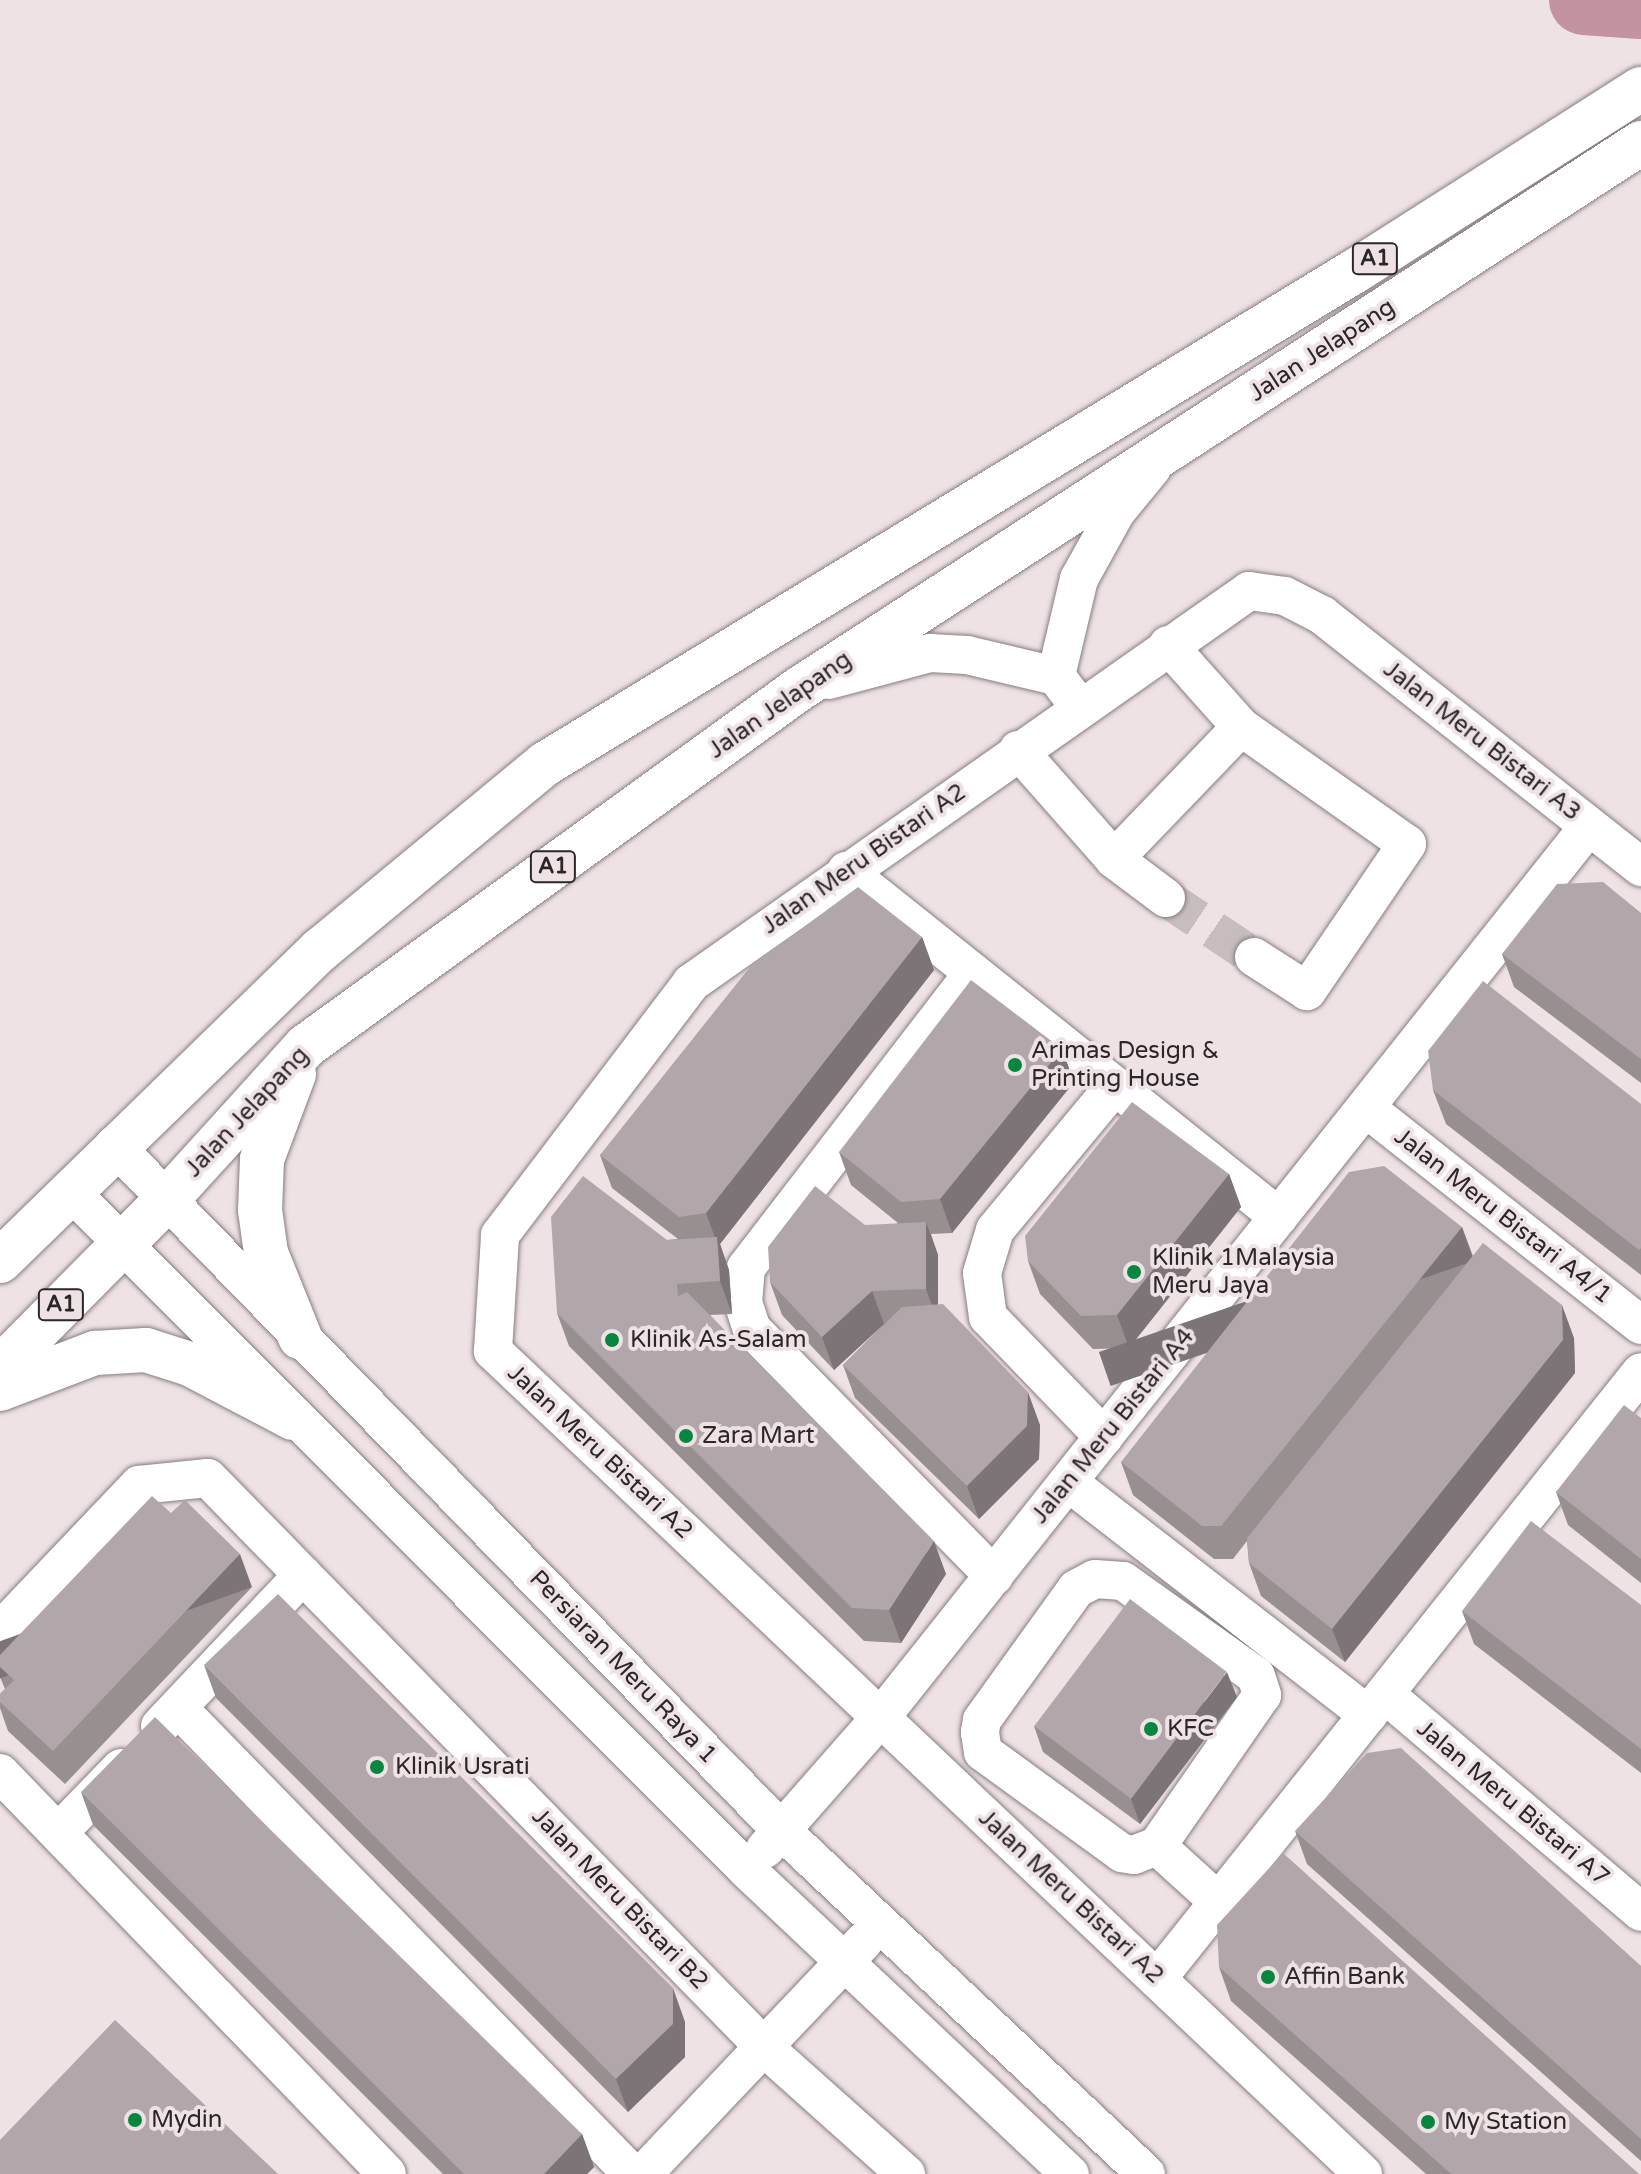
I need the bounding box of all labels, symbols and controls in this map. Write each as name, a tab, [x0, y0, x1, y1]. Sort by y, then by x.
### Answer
road number: A1	[1351, 241, 1399, 277]
street label: Jalan Jelapang	[1244, 292, 1400, 408]
street label: Jalan Jelapang	[703, 645, 857, 765]
street label: Jalan Meru Bistari A3	[1378, 655, 1586, 827]
street label: Jalan Meru Bistari A2	[756, 778, 972, 940]
road number: A1	[529, 849, 577, 885]
place label: Arimas Design & Printing House	[1031, 1037, 1219, 1093]
street label: Jalan Jelapang	[179, 1041, 315, 1183]
marker: Arimas Design & Printing House	[1006, 1056, 1024, 1074]
street label: Jalan Meru Bistari A4/1	[1389, 1122, 1617, 1310]
place label: Klinik 1Malaysia Meru Jaya	[1152, 1244, 1335, 1300]
marker: Klinik 1Malaysia Meru Jaya	[1123, 1261, 1145, 1283]
road number: A1	[37, 1287, 85, 1323]
street label: Jalan Meru Bistari A4	[1026, 1323, 1200, 1529]
place label: Klinik As-Salam	[630, 1326, 806, 1354]
marker: Klinik As-Salam	[601, 1329, 623, 1351]
street label: Jalan Meru Bistari A2	[502, 1359, 698, 1545]
place label: Zara Mart	[702, 1422, 815, 1450]
marker: Zara Mart	[677, 1427, 695, 1445]
street label: Persiaran Meru Raya 1	[523, 1564, 723, 1770]
street label: Jalan Meru Bistari A7	[1411, 1714, 1615, 1892]
place label: KFC	[1167, 1715, 1214, 1743]
marker: KFC	[1142, 1720, 1160, 1738]
place label: Klinik Usrati	[395, 1753, 530, 1781]
marker: Klinik Usrati	[366, 1756, 388, 1778]
street label: Jalan Meru Bistari B2	[526, 1802, 714, 1996]
street label: Jalan Meru Bistari A2	[973, 1804, 1169, 1990]
place label: Affin Bank	[1284, 1963, 1405, 1991]
marker: Affin Bank	[1259, 1968, 1277, 1986]
place label: Mydin	[151, 2106, 222, 2134]
place label: My Station	[1444, 2108, 1567, 2136]
marker: Mydin	[126, 2111, 144, 2129]
marker: My Station	[1419, 2113, 1437, 2131]

